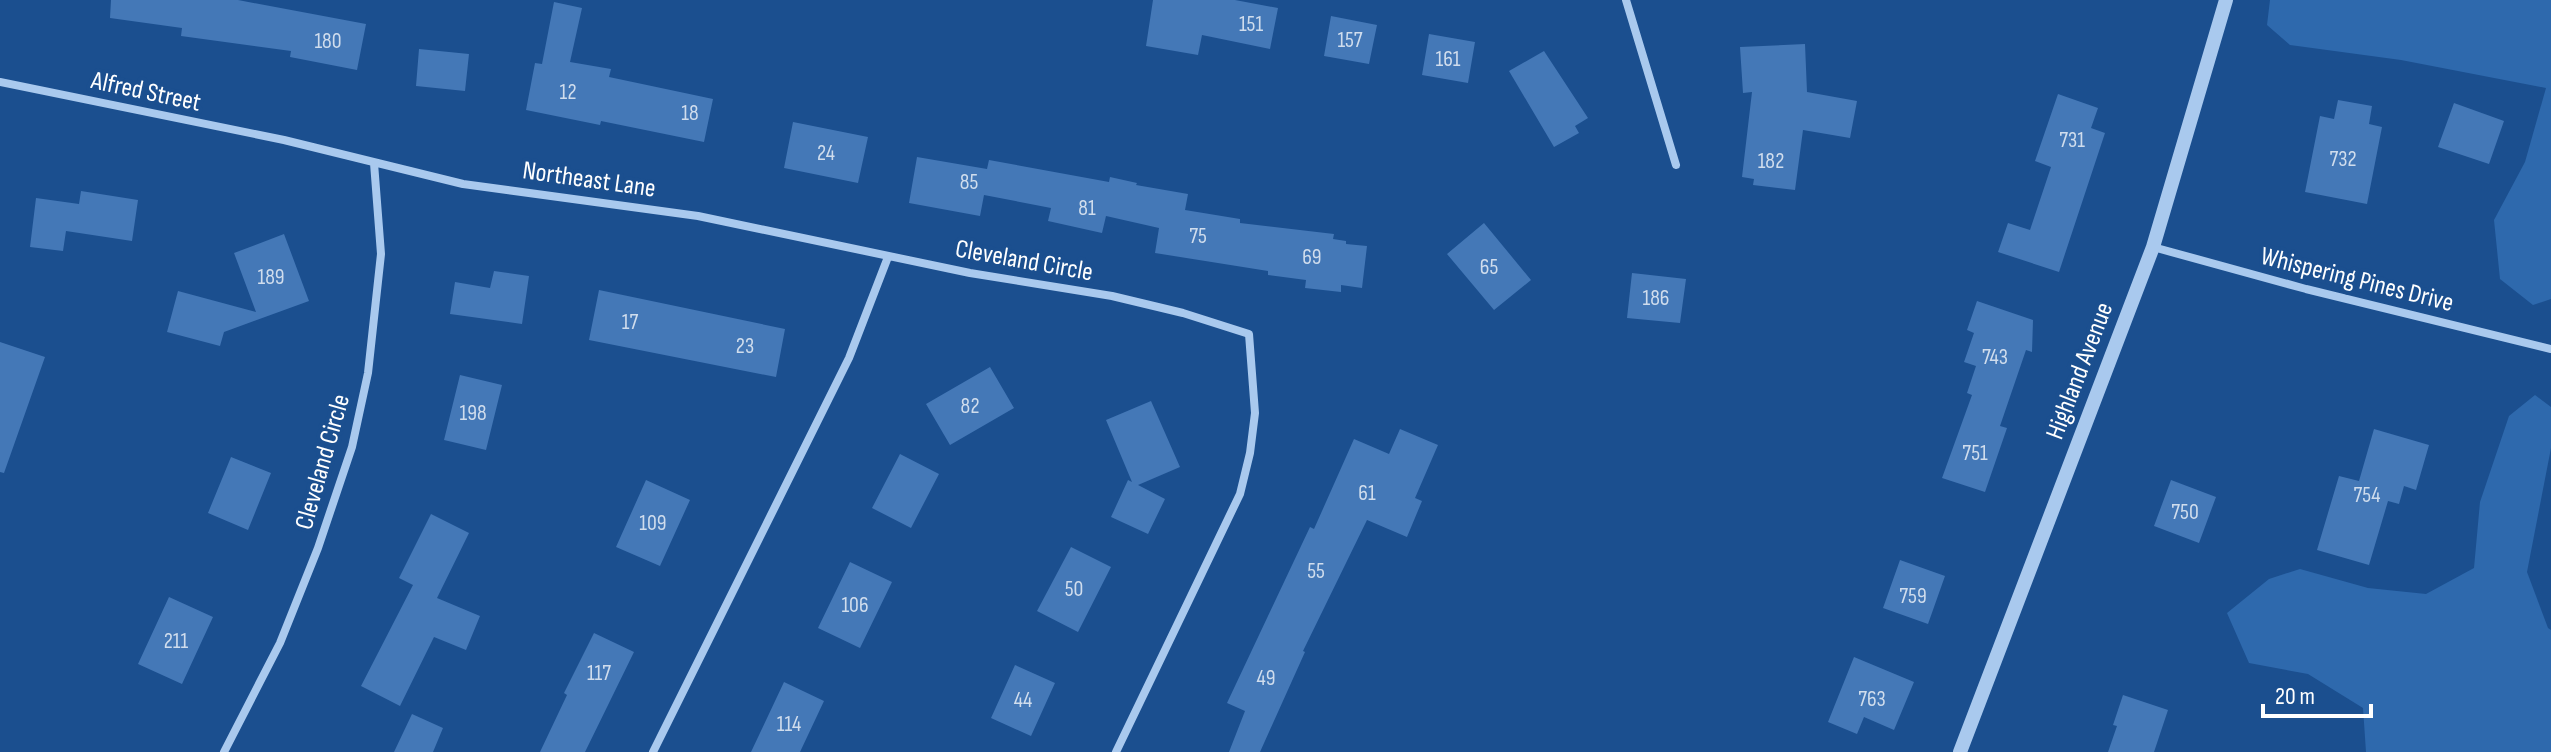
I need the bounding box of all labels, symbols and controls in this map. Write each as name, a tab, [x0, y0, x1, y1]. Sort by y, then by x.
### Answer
house number: 151	[1239, 11, 1263, 38]
house number: 157	[1337, 27, 1363, 54]
house number: 180	[314, 28, 342, 55]
house number: 161	[1435, 46, 1461, 73]
street label: Alfred Street	[87, 65, 204, 119]
house number: 12	[559, 79, 577, 106]
house number: 18	[681, 100, 699, 127]
house number: 731	[2059, 127, 2085, 154]
house number: 24	[817, 140, 835, 167]
house number: 732	[2329, 146, 2357, 173]
house number: 182	[1758, 148, 1784, 175]
street label: Northeast Lane	[521, 155, 657, 205]
house number: 85	[960, 169, 978, 196]
house number: 81	[1078, 195, 1096, 222]
house number: 75	[1189, 223, 1207, 250]
street label: Cleveland Circle	[953, 234, 1095, 288]
street label: Whispering Pines Drive	[2257, 241, 2457, 319]
house number: 69	[1302, 244, 1322, 271]
house number: 65	[1480, 254, 1498, 281]
house number: 189	[257, 264, 285, 291]
house number: 186	[1643, 285, 1669, 312]
street label: Highland Avenue	[2040, 298, 2120, 444]
house number: 17	[622, 309, 638, 336]
house number: 23	[736, 333, 754, 360]
house number: 743	[1982, 344, 2008, 371]
street label: Cleveland Circle	[289, 391, 357, 533]
house number: 82	[960, 393, 980, 420]
house number: 198	[459, 400, 487, 427]
house number: 751	[1962, 440, 1988, 467]
house number: 61	[1358, 480, 1376, 507]
house number: 754	[2354, 482, 2380, 509]
house number: 750	[2171, 499, 2199, 526]
house number: 109	[639, 510, 667, 537]
house number: 55	[1307, 558, 1325, 585]
house number: 50	[1065, 576, 1083, 603]
house number: 759	[1899, 583, 1927, 610]
house number: 106	[841, 592, 869, 619]
house number: 211	[164, 628, 189, 655]
house number: 117	[587, 660, 611, 687]
house number: 49	[1257, 665, 1276, 692]
scale bar	[2263, 668, 2371, 718]
text: 20 m	[2275, 682, 2315, 711]
house number: 763	[1858, 686, 1886, 713]
house number: 44	[1014, 687, 1032, 714]
house number: 114	[777, 711, 801, 738]

